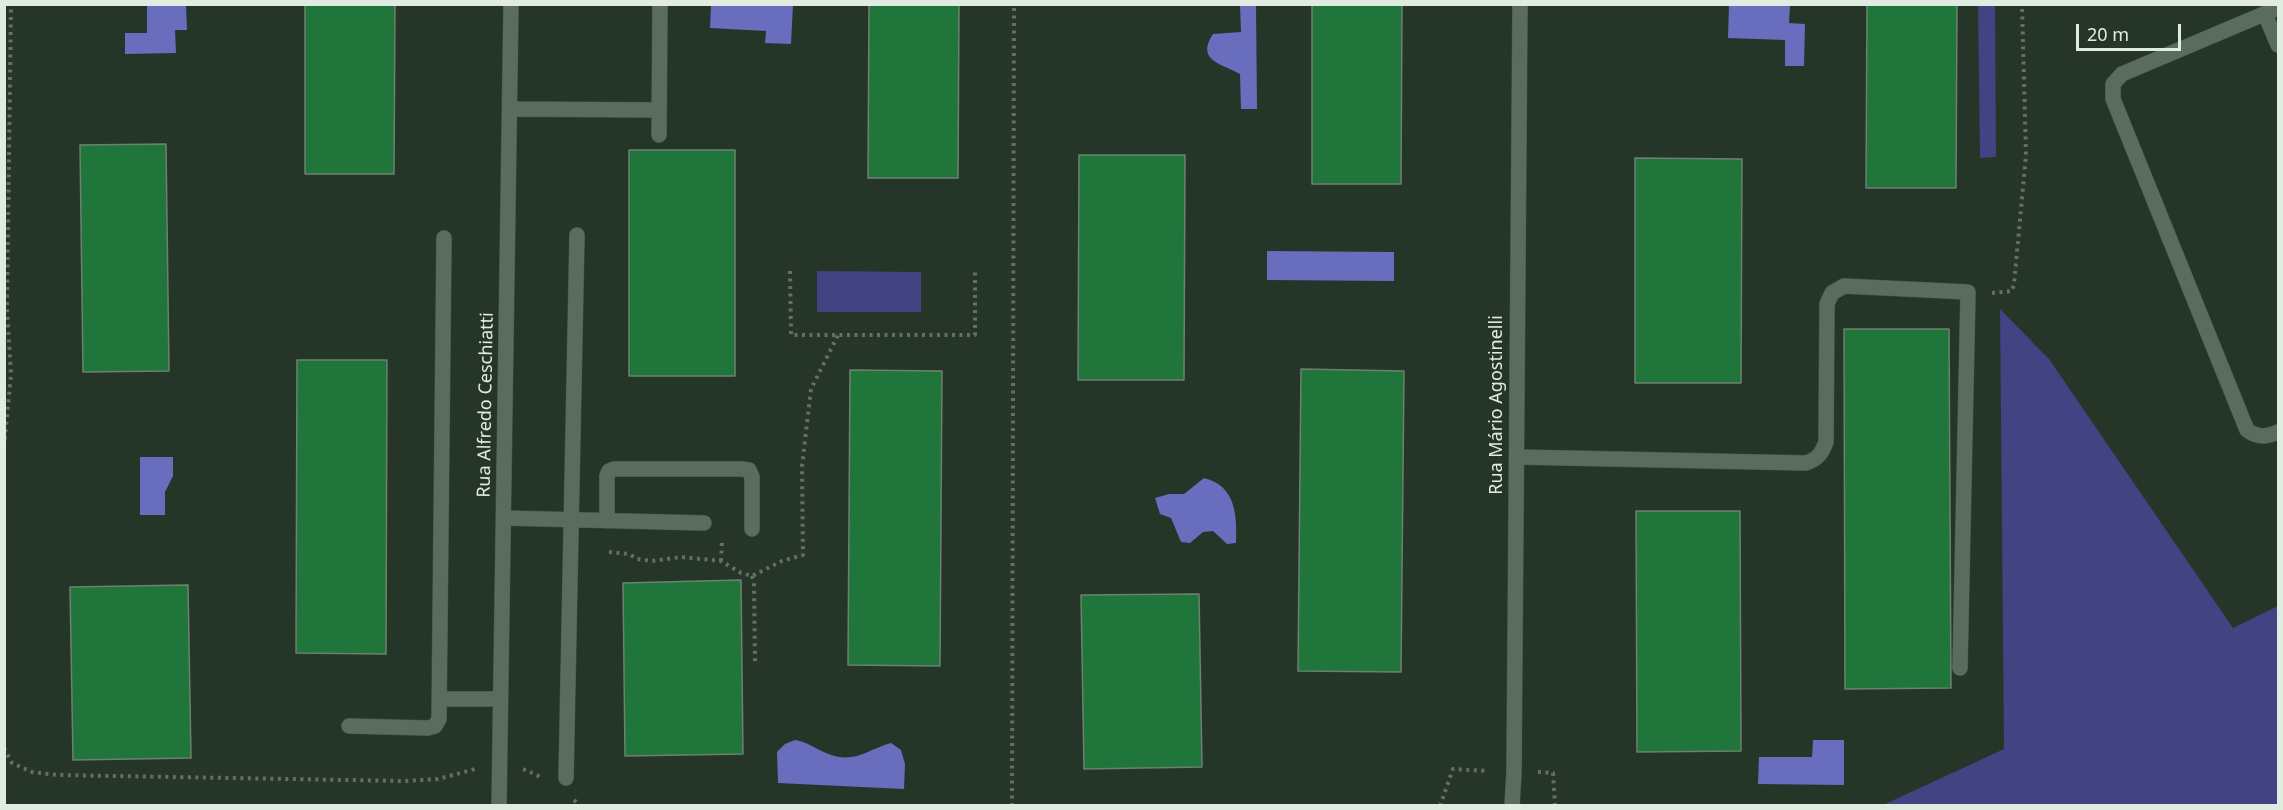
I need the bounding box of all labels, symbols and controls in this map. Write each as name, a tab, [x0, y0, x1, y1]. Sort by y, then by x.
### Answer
scale bar	[2079, 12, 2184, 50]
text: 20 m	[2087, 22, 2129, 46]
street label: Rua Alfredo Ceschiatti	[474, 312, 498, 498]
street label: Rua Mário Agostinelli	[1486, 315, 1508, 495]

